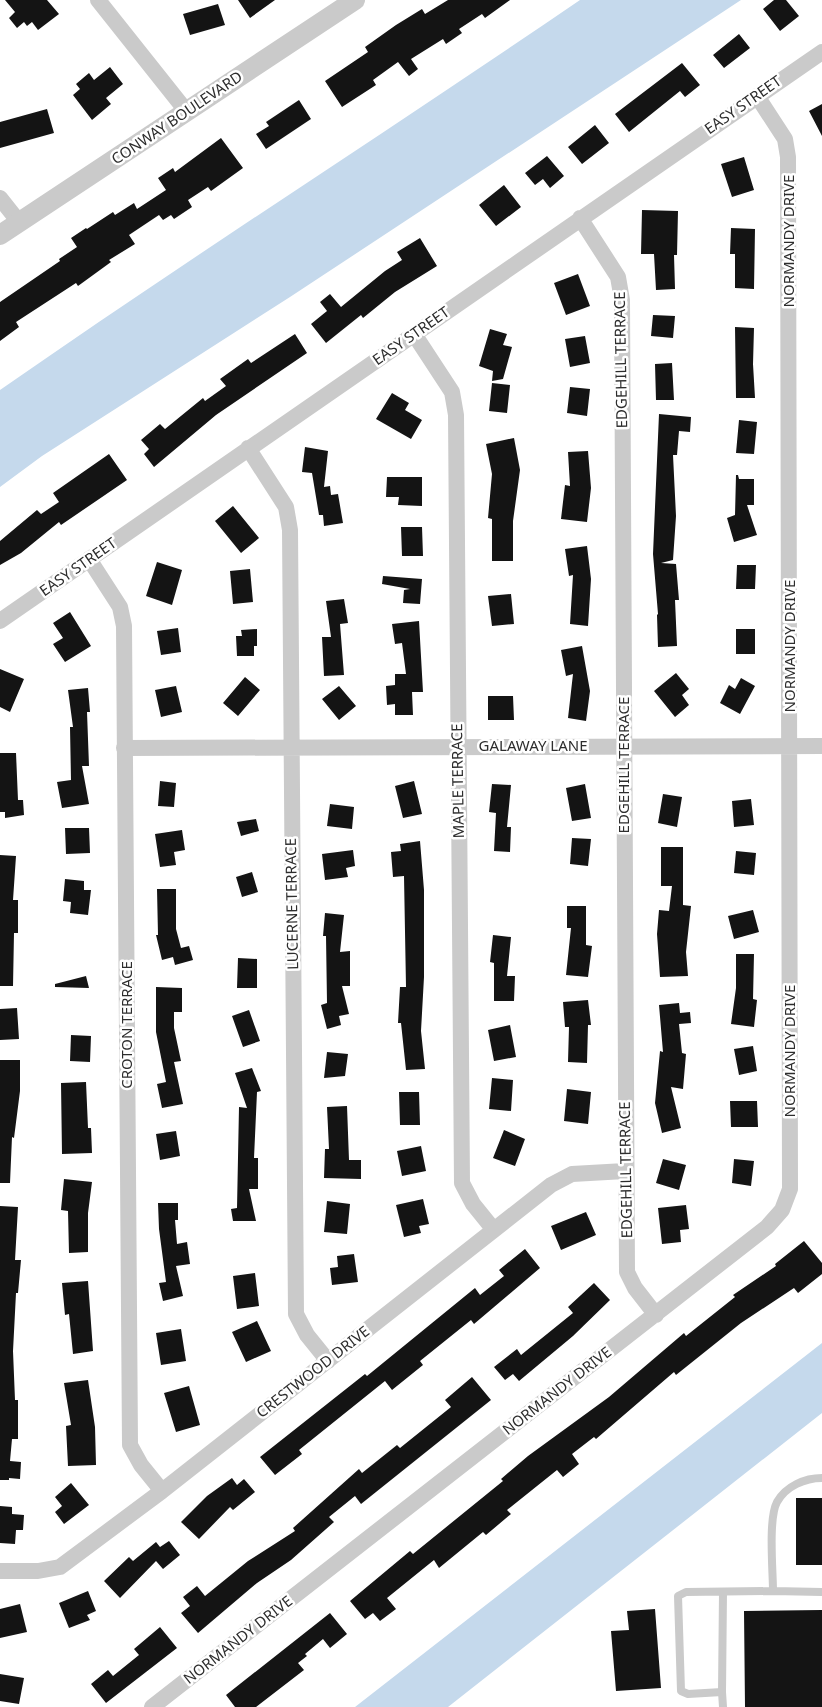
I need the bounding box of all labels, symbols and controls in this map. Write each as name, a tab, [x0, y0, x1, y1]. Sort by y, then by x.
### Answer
street label: CONWAY BOULEVARD	[107, 66, 246, 168]
street label: EASY STREET	[700, 70, 785, 138]
street label: NORMANDY DRIVE	[778, 175, 798, 307]
street label: EDGEHILL TERRACE	[609, 291, 631, 429]
street label: EASY STREET	[368, 301, 453, 369]
street label: EASY STREET	[35, 532, 120, 600]
street label: NORMANDY DRIVE	[779, 580, 799, 712]
street label: EDGEHILL TERRACE	[613, 697, 633, 833]
street label: MAPLE TERRACE	[446, 723, 468, 839]
street label: GALAWAY LANE	[479, 735, 587, 755]
street label: LUCERNE TERRACE	[280, 838, 302, 970]
street label: CROTON TERRACE	[116, 961, 136, 1089]
street label: NORMANDY DRIVE	[779, 985, 799, 1117]
street label: EDGEHILL TERRACE	[614, 1101, 636, 1239]
street label: CRESTWOOD DRIVE	[252, 1321, 373, 1422]
street label: NORMANDY DRIVE	[498, 1341, 615, 1439]
street label: NORMANDY DRIVE	[179, 1590, 296, 1688]

